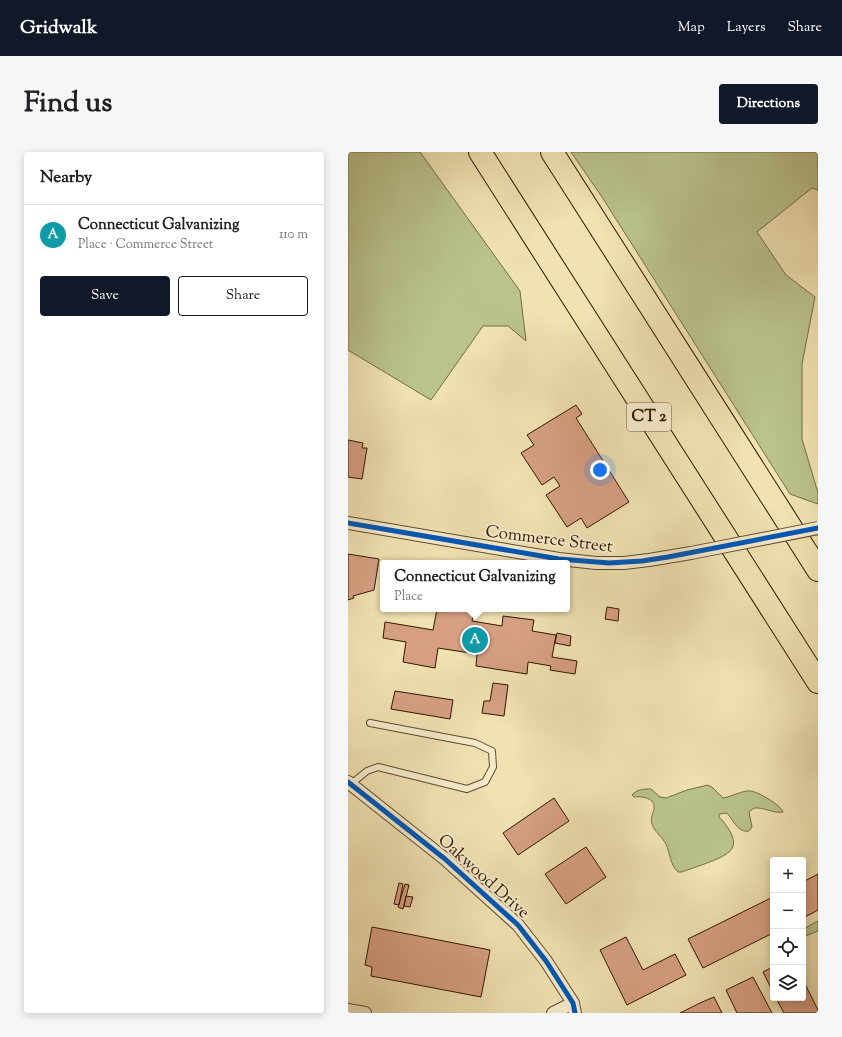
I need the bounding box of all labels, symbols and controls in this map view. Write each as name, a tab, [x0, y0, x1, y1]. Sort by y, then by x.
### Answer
text: Gridwalk	[20, 15, 97, 42]
text: Map	[678, 18, 705, 38]
text: Layers	[727, 18, 765, 38]
text: Share	[787, 18, 822, 38]
text: Find us	[24, 84, 112, 124]
button: Directions	[719, 84, 818, 124]
text: Nearby	[40, 166, 92, 190]
text: Connecticut Galvanizing	[78, 215, 239, 236]
text: A	[48, 226, 58, 244]
text: 110 m	[279, 226, 308, 244]
text: Place · Commerce Street	[78, 236, 213, 254]
button: Save	[40, 276, 170, 316]
button: Share	[178, 276, 308, 316]
road number: CT 2	[627, 403, 671, 431]
your location	[590, 460, 610, 480]
street label: Commerce Street	[484, 520, 614, 560]
popup	[380, 560, 570, 612]
text: Connecticut Galvanizing	[394, 567, 556, 588]
text: Place	[394, 588, 423, 606]
pin: A	[462, 625, 488, 655]
street label: Oakwood Drive	[432, 829, 534, 925]
map controls	[770, 857, 806, 1001]
button: +	[770, 857, 806, 893]
button: −	[770, 893, 806, 929]
button: locate	[770, 929, 806, 965]
button: layers	[770, 965, 806, 1001]

